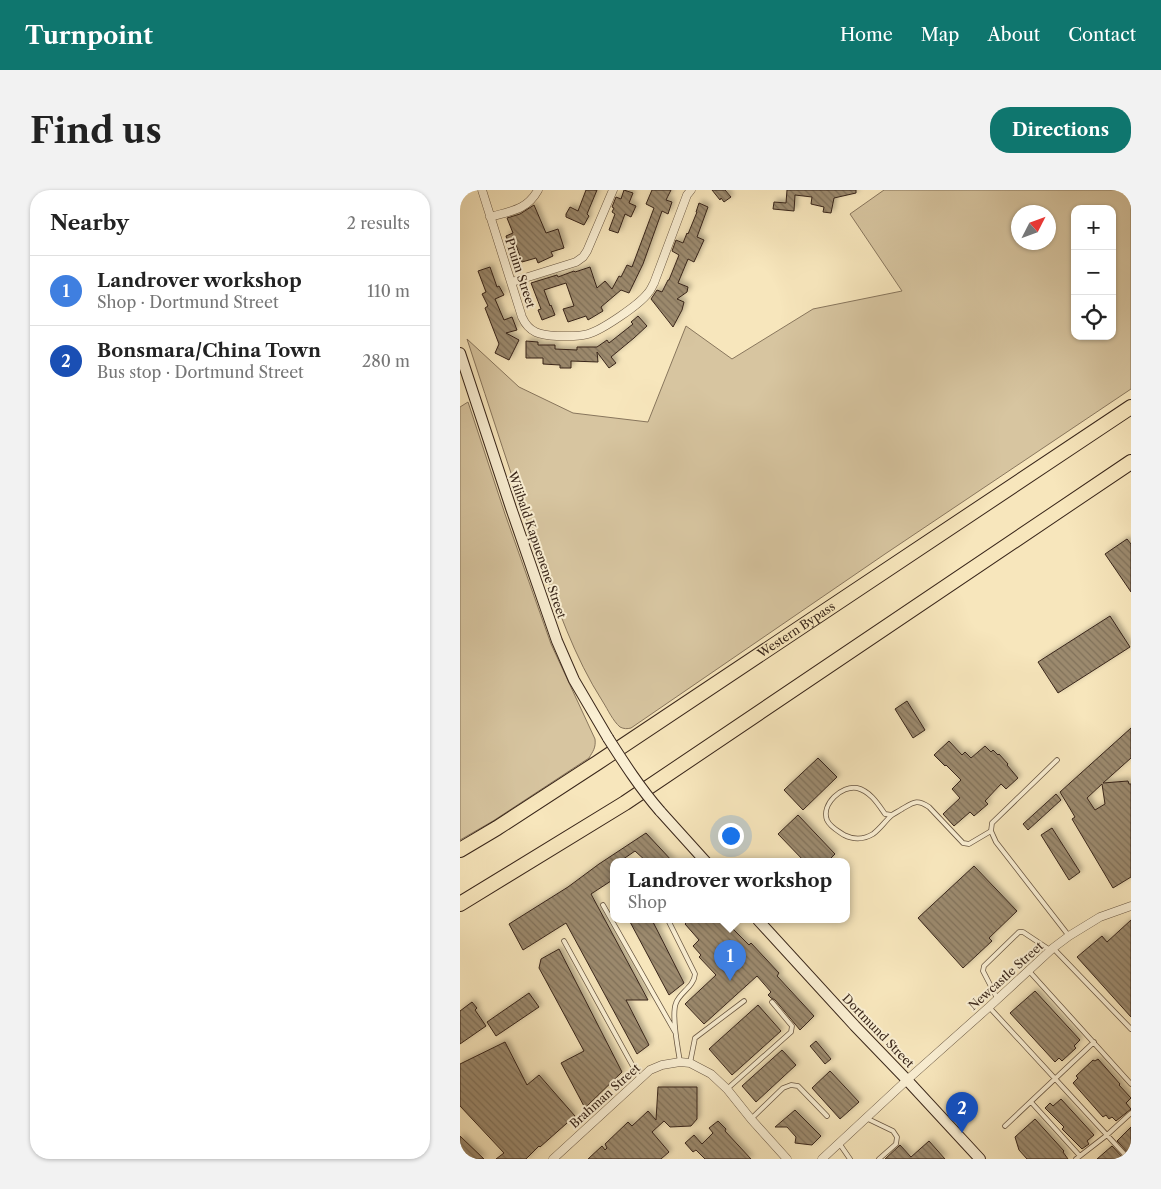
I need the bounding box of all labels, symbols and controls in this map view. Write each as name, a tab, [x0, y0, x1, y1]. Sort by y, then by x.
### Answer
text: Turnpoint	[25, 21, 153, 50]
text: Home	[840, 24, 893, 46]
text: Map	[921, 24, 959, 46]
text: About	[987, 24, 1040, 46]
text: Contact	[1068, 24, 1136, 46]
button: Directions	[990, 107, 1131, 153]
text: Find us	[30, 109, 162, 152]
north arrow	[1011, 205, 1056, 250]
map controls	[1071, 205, 1116, 340]
button: +	[1071, 205, 1116, 250]
text: Nearby	[50, 210, 129, 235]
text: 2 results	[347, 213, 410, 233]
street label: Pruim Street	[502, 236, 539, 310]
button: −	[1071, 250, 1116, 295]
text: Landrover workshop	[97, 269, 302, 292]
text: 1	[62, 281, 70, 301]
text: 110 m	[367, 281, 410, 301]
text: Shop · Dortmund Street	[97, 292, 279, 312]
button: locate	[1071, 295, 1116, 340]
text: Bonsmara/China Town	[97, 339, 321, 362]
text: 2	[61, 351, 71, 371]
text: 280 m	[362, 351, 410, 371]
text: Bus stop · Dortmund Street	[97, 362, 304, 382]
street label: Wilibald Kapuenene Street	[505, 468, 570, 621]
street label: Western Bypass	[754, 598, 838, 661]
your location	[718, 823, 744, 849]
popup	[610, 858, 850, 923]
text: Landrover workshop	[628, 869, 832, 892]
text: Shop	[628, 892, 667, 912]
street label: Newcastle Street	[965, 938, 1047, 1013]
pin: 1	[714, 940, 746, 981]
street label: Dortmund Street	[839, 991, 918, 1071]
street label: Brahman Street	[566, 1060, 643, 1131]
pin: 2	[946, 1092, 978, 1133]

